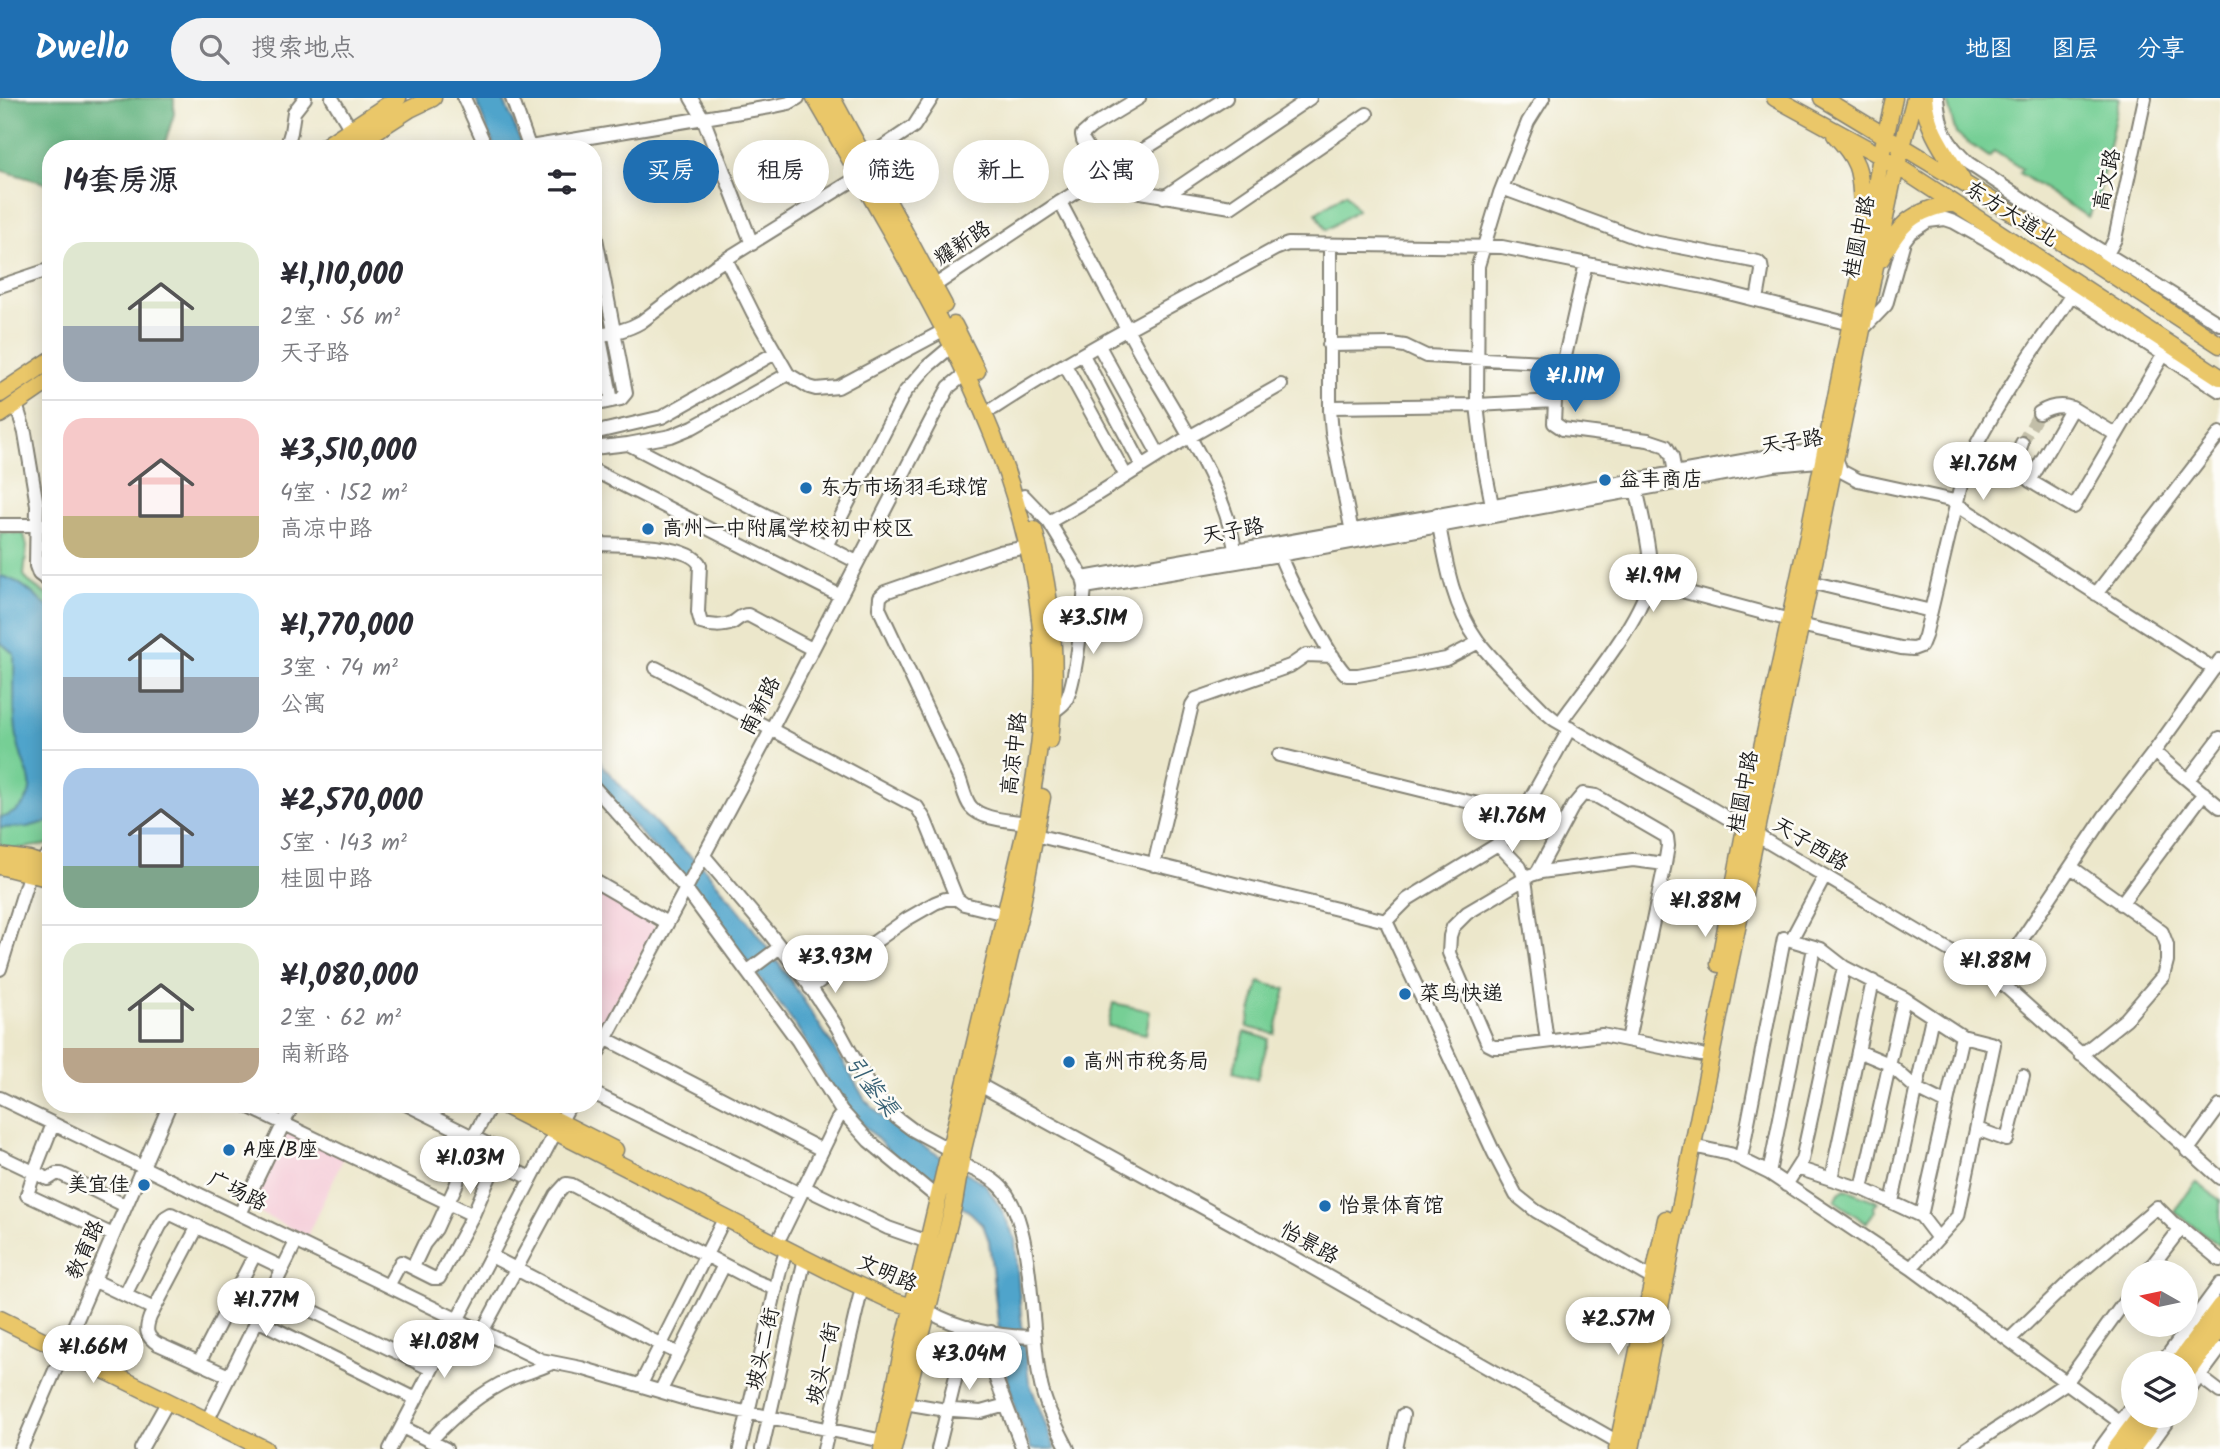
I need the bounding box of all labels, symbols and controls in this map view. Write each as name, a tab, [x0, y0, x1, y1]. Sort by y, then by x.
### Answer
search box	[171, 18, 661, 81]
text: Dwello	[35, 23, 129, 76]
text: 搜索地点	[251, 28, 355, 70]
icon: search	[195, 30, 233, 68]
text: 地图	[1965, 30, 2013, 69]
text: 图层	[2051, 30, 2099, 69]
text: 分享	[2137, 30, 2185, 69]
chip: 买房	[623, 140, 719, 203]
chip: 租房	[733, 140, 829, 203]
chip: 筛选	[843, 140, 939, 203]
chip: 新上	[953, 140, 1049, 203]
chip: 公寓	[1063, 140, 1159, 203]
street label: 高文路	[2085, 146, 2131, 214]
text: 14套房源	[63, 158, 178, 206]
icon: filters	[543, 163, 581, 201]
street label: 东方大道北	[1958, 173, 2064, 257]
street label: 桂圆中路	[1835, 192, 1885, 282]
street label: 耀新路	[928, 213, 998, 275]
text: ¥1,110,000	[280, 252, 403, 300]
icon: home	[119, 270, 203, 354]
text: 2室 · 56 m²	[280, 300, 400, 336]
text: 天子路	[280, 336, 349, 372]
pin: ¥1.11M	[1518, 354, 1632, 414]
text: ¥1.11M	[1546, 359, 1604, 395]
street label: 天子路	[1758, 422, 1826, 464]
text: ¥3,510,000	[280, 428, 416, 476]
pin: ¥1.76M	[1926, 442, 2040, 502]
icon: home	[119, 446, 203, 530]
text: ¥1.76M	[1949, 447, 2017, 483]
place label: 益丰商店	[1619, 464, 1703, 497]
place label: 东方市场羽毛球馆	[820, 472, 988, 505]
marker: 益丰商店	[1597, 472, 1613, 488]
text: 4室 · 152 m²	[280, 476, 407, 512]
marker: 东方市场羽毛球馆	[798, 480, 814, 496]
street label: 天子路	[1199, 510, 1267, 554]
text: 高凉中路	[280, 512, 372, 548]
place label: 高州一中附属学校初中校区	[662, 513, 914, 546]
marker: 高州一中附属学校初中校区	[640, 521, 656, 537]
pin: ¥1.9M	[1604, 554, 1702, 614]
text: ¥1.9M	[1625, 559, 1681, 595]
pin: ¥3.51M	[1036, 596, 1150, 656]
text: ¥3.51M	[1059, 601, 1127, 637]
text: ¥1,770,000	[280, 603, 413, 651]
icon: home	[119, 621, 203, 705]
text: 3室 · 74 m²	[280, 651, 398, 687]
street label: 南新路	[732, 670, 790, 742]
text: 公寓	[280, 687, 326, 723]
street label: 高凉中路	[994, 710, 1036, 798]
street label: 桂圆中路	[1720, 748, 1768, 836]
text: ¥2,570,000	[280, 778, 423, 826]
pin: ¥1.76M	[1455, 794, 1569, 854]
icon: home	[119, 796, 203, 880]
text: ¥1.76M	[1478, 799, 1546, 835]
street label: 天子西路	[1766, 809, 1854, 881]
text: 5室 · 143 m²	[280, 826, 407, 862]
text: 桂圆中路	[280, 862, 372, 898]
pin: ¥1.88M	[1648, 880, 1762, 939]
text: ¥1.88M	[1669, 884, 1741, 920]
pin: ¥3.93M	[778, 936, 892, 995]
text: ¥3.93M	[798, 940, 872, 976]
pin: ¥1.88M	[1938, 940, 2052, 999]
text: ¥1.88M	[1959, 944, 2031, 980]
text: ¥1,080,000	[280, 953, 418, 1001]
icon: home	[119, 971, 203, 1055]
place label: 菜鸟快递	[1419, 978, 1503, 1011]
marker: 菜鸟快递	[1397, 986, 1413, 1002]
text: 2室 · 62 m²	[280, 1001, 401, 1037]
text: 南新路	[280, 1037, 349, 1073]
place label: 高州市税务局	[1083, 1046, 1209, 1079]
water label: 引鉴渠	[836, 1049, 907, 1127]
marker: 高州市税务局	[1061, 1054, 1077, 1070]
place label: A座/B座	[243, 1134, 319, 1167]
pin: ¥1.03M	[413, 1136, 527, 1196]
text: ¥1.03M	[436, 1141, 504, 1177]
marker: A座/B座	[221, 1142, 237, 1158]
street label: 广场路	[201, 1163, 273, 1221]
place label: 美宜佳	[67, 1169, 130, 1202]
marker: 美宜佳	[136, 1177, 152, 1193]
place label: 怡景体育馆	[1339, 1190, 1444, 1223]
marker: 怡景体育馆	[1317, 1198, 1333, 1214]
street label: 怡景路	[1273, 1214, 1345, 1274]
street label: 教育路	[58, 1215, 114, 1285]
street label: 文明路	[852, 1247, 922, 1301]
north arrow	[2121, 1260, 2198, 1337]
map controls	[2121, 1260, 2198, 1428]
pin: ¥1.77M	[209, 1278, 323, 1338]
text: ¥1.77M	[233, 1283, 299, 1319]
pin: ¥2.57M	[1561, 1298, 1675, 1357]
text: ¥2.57M	[1582, 1302, 1654, 1338]
street label: 坡头二街	[738, 1304, 790, 1394]
street label: 坡头一街	[798, 1319, 850, 1409]
pin: ¥1.08M	[387, 1320, 501, 1380]
text: ¥1.08M	[409, 1325, 479, 1361]
pin: ¥1.66M	[36, 1326, 150, 1385]
text: ¥1.66M	[59, 1330, 127, 1366]
pin: ¥3.04M	[912, 1332, 1026, 1392]
text: ¥3.04M	[932, 1337, 1006, 1373]
button: layers	[2121, 1351, 2198, 1428]

